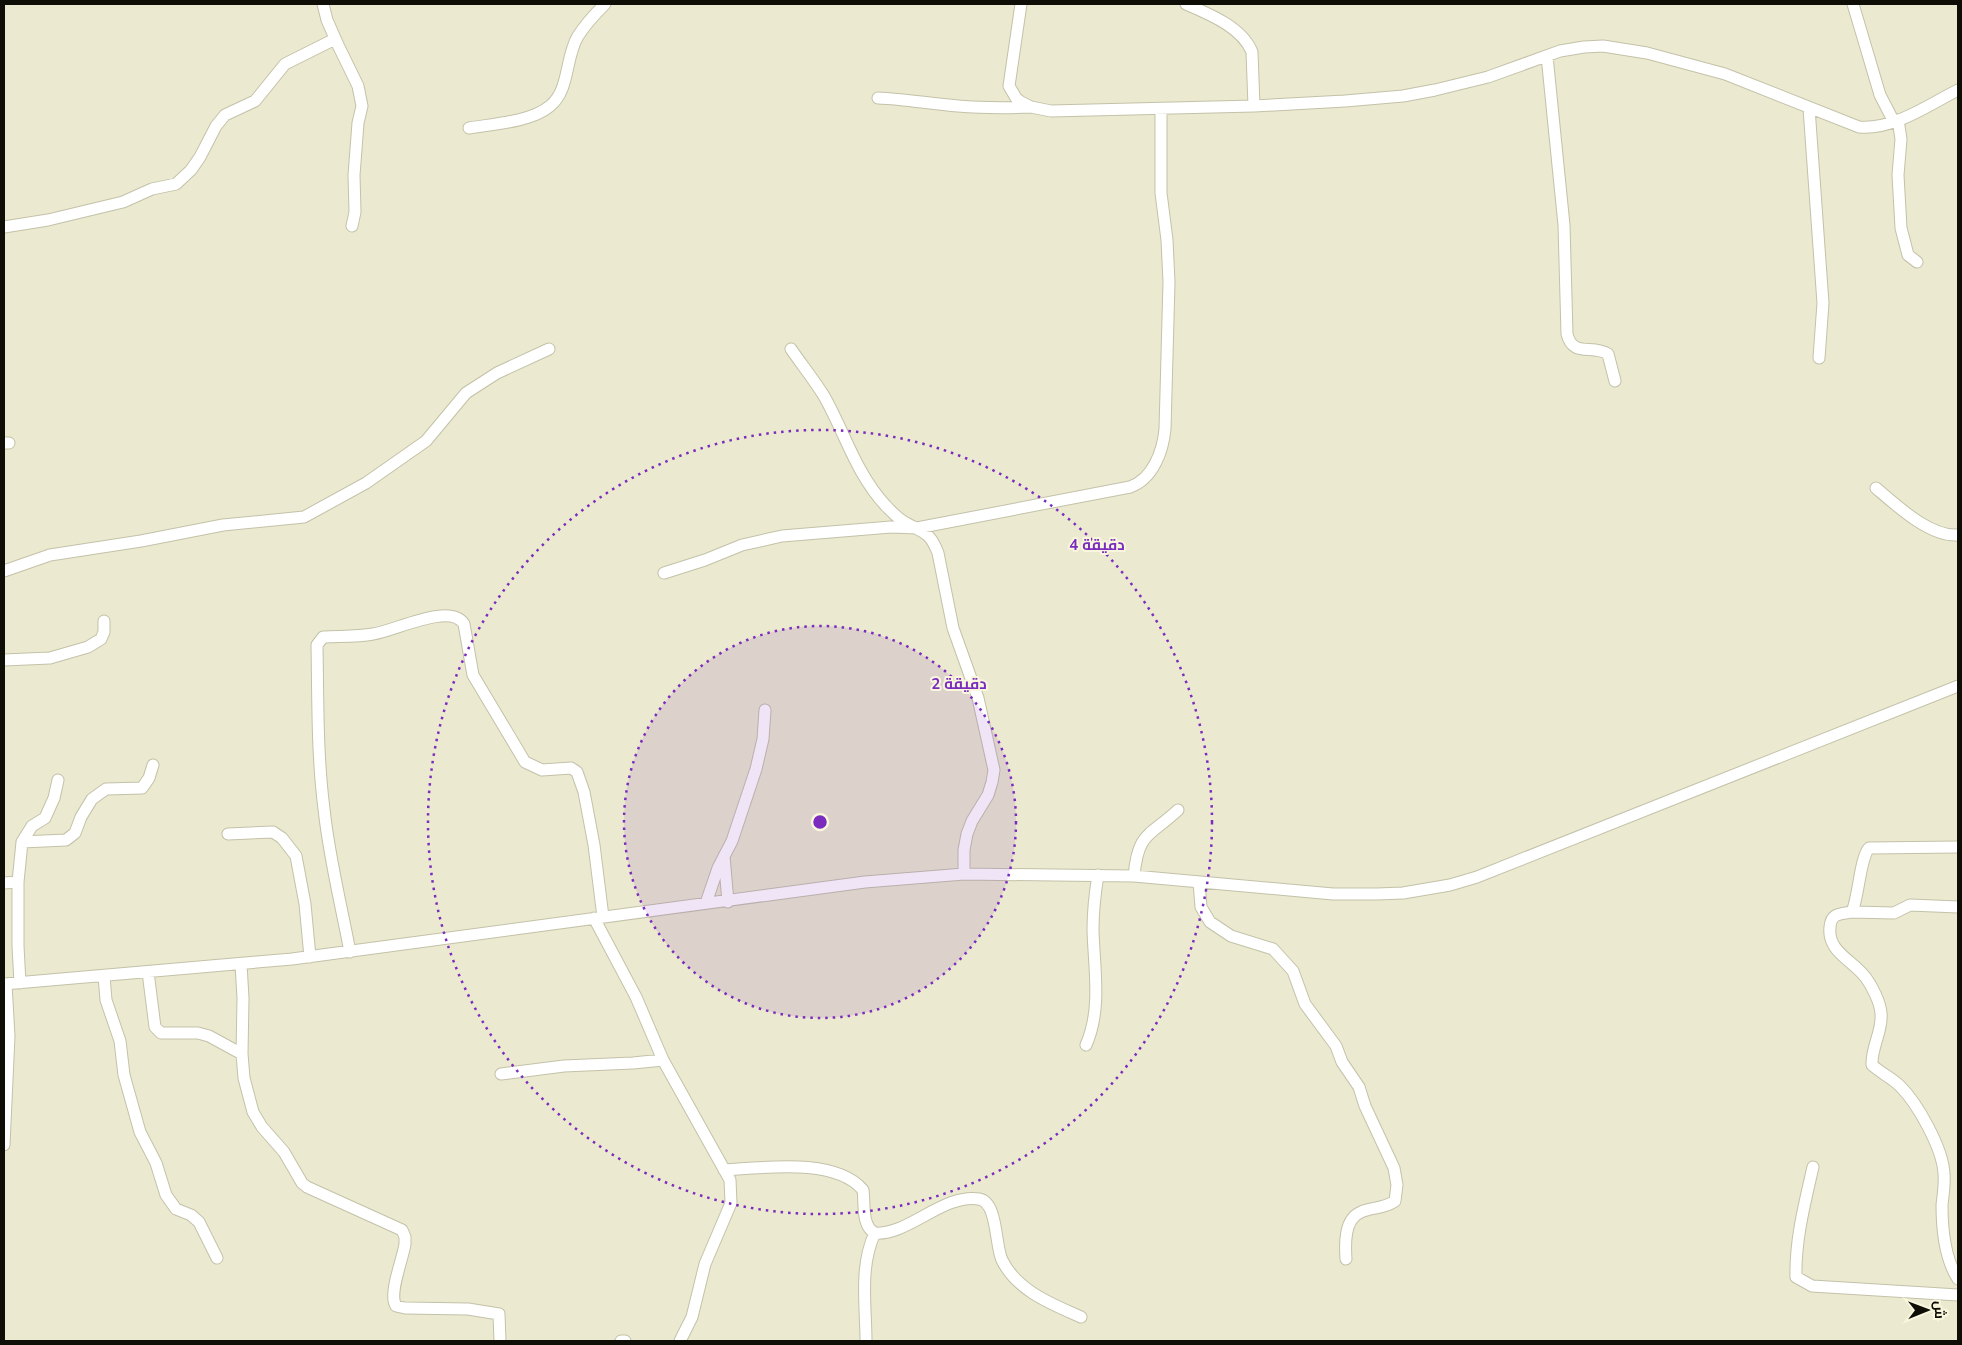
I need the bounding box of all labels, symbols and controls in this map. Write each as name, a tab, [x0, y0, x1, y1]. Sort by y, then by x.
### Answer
text: 4 دقيقة	[1069, 535, 1125, 555]
text: 2 دقيقة	[931, 674, 987, 694]
centre of rings	[811, 813, 829, 831]
north arrow	[1902, 1285, 1952, 1335]
text: ش	[1930, 1301, 1949, 1319]

